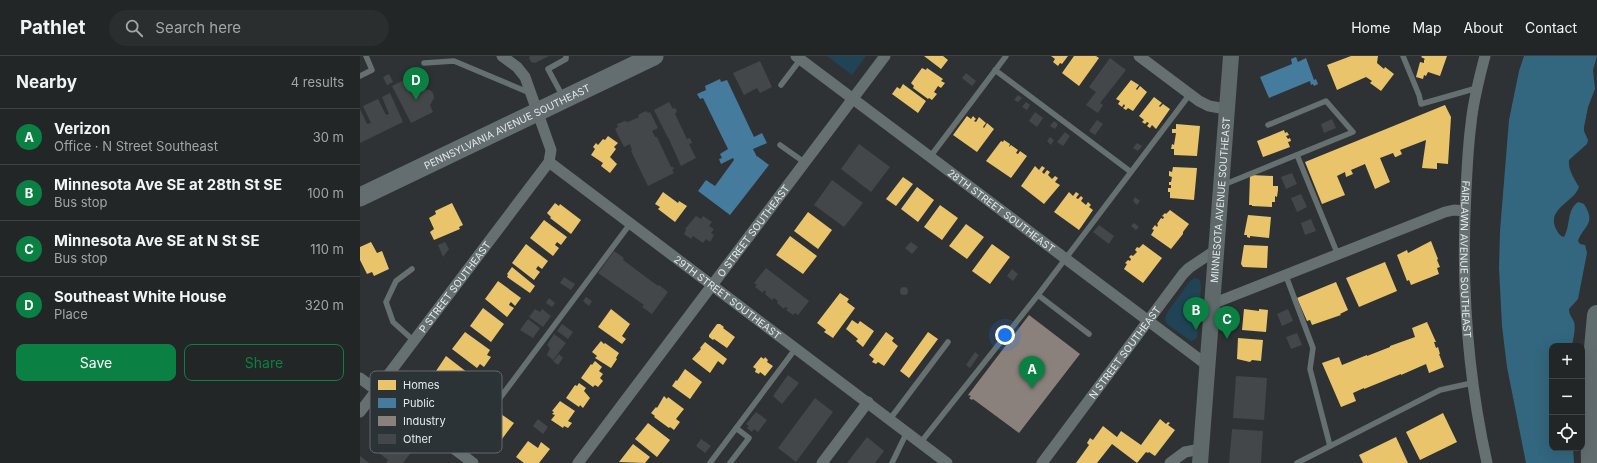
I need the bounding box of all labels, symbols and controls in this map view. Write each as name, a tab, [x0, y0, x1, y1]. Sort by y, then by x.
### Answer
search box	[109, 10, 389, 46]
text: Pathlet	[20, 16, 85, 39]
icon: search	[123, 17, 145, 39]
text: Search here	[155, 18, 241, 37]
text: Home	[1351, 19, 1390, 36]
text: Map	[1412, 19, 1442, 36]
text: About	[1464, 19, 1503, 36]
text: Contact	[1525, 19, 1577, 36]
pin: D	[403, 67, 429, 100]
text: Nearby	[16, 72, 77, 92]
text: 4 results	[291, 74, 344, 90]
street label: PENNSYLVANIA AVENUE SOUTHEAST	[422, 82, 592, 171]
street label: MINNESOTA AVENUE SOUTHEAST	[1208, 116, 1232, 283]
text: Verizon	[54, 119, 110, 138]
text: A	[24, 129, 34, 145]
text: 30 m	[313, 129, 344, 145]
text: Office · N Street Southeast	[54, 138, 218, 154]
street label: 28TH STREET SOUTHEAST	[945, 166, 1057, 255]
text: Minnesota Ave SE at 28th St SE	[54, 175, 282, 194]
street label: FAIRLAWN AVENUE SOUTHEAST	[1458, 180, 1474, 338]
street label: O STREET SOUTHEAST	[715, 182, 792, 279]
text: B	[25, 185, 33, 201]
text: 100 m	[307, 185, 344, 201]
text: Bus stop	[54, 194, 107, 210]
text: Minnesota Ave SE at N St SE	[54, 231, 260, 250]
street label: P STREET SOUTHEAST	[416, 239, 493, 335]
text: C	[24, 241, 34, 257]
text: 110 m	[310, 241, 344, 257]
text: Bus stop	[54, 250, 107, 266]
street label: 29TH STREET SOUTHEAST	[672, 253, 783, 341]
text: Southeast White House	[54, 287, 226, 306]
text: D	[24, 297, 34, 313]
text: 320 m	[305, 297, 344, 313]
pin: B	[1183, 297, 1209, 330]
street label: N STREET SOUTHEAST	[1086, 304, 1163, 401]
text: Place	[54, 306, 88, 322]
pin: C	[1214, 306, 1240, 339]
your location	[995, 325, 1015, 345]
map controls	[1549, 343, 1585, 451]
button: +	[1549, 343, 1585, 379]
button: Save	[16, 344, 176, 381]
button: Share	[184, 344, 344, 381]
pin: A	[1019, 356, 1045, 389]
legend	[370, 371, 502, 453]
text: Homes	[403, 378, 440, 392]
button: −	[1549, 379, 1585, 415]
text: Public	[403, 396, 435, 410]
text: Industry	[403, 414, 446, 428]
button: locate	[1549, 415, 1585, 451]
text: Other	[403, 432, 432, 446]

